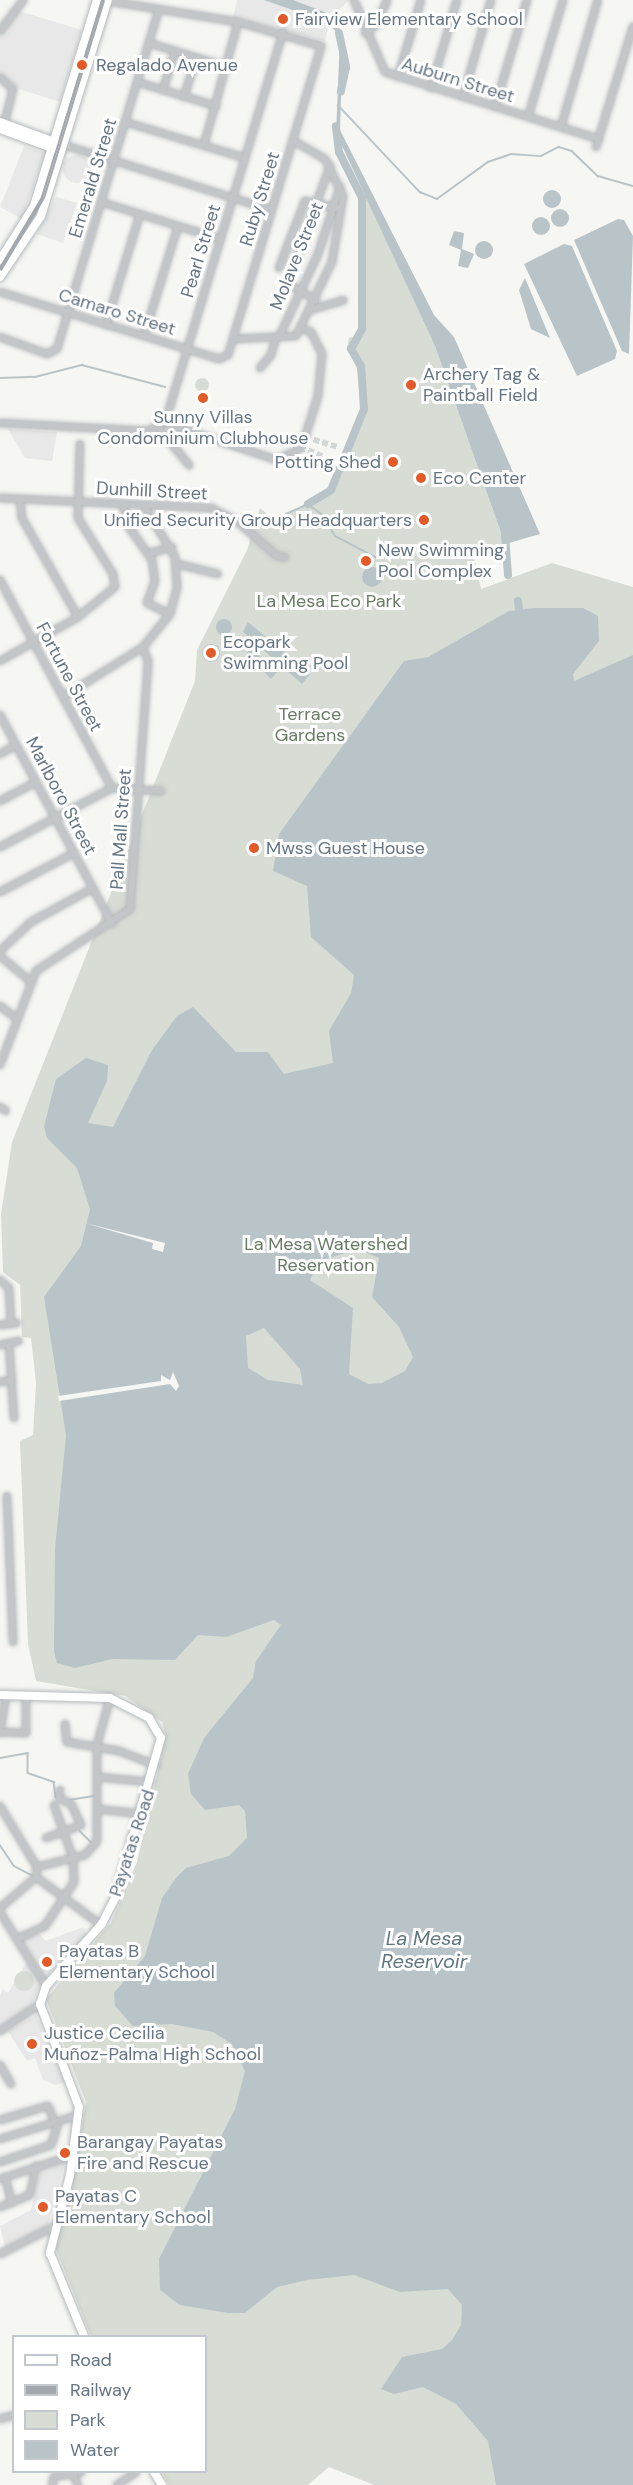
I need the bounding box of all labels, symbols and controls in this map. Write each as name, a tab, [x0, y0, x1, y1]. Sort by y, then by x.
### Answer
place label: Fairview Elementary School	[295, 8, 523, 30]
marker: Fairview Elementary School	[276, 12, 290, 26]
street label: Auburn Street	[399, 53, 517, 107]
place label: Regalado Avenue	[96, 54, 238, 76]
marker: Regalado Avenue	[73, 56, 91, 74]
street label: Emerald Street	[65, 116, 121, 240]
street label: Ruby Street	[235, 149, 285, 249]
street label: Molave Street	[266, 199, 328, 313]
street label: Pearl Street	[177, 202, 225, 300]
street label: Camaro Street	[56, 284, 178, 340]
place label: Archery Tag & Paintball Field	[423, 364, 540, 406]
marker: Archery Tag & Paintball Field	[404, 378, 418, 392]
marker: Sunny Villas Condominium Clubhouse	[196, 391, 210, 405]
place label: Sunny Villas Condominium Clubhouse	[97, 407, 309, 450]
place label: Potting Shed	[275, 451, 381, 473]
marker: Potting Shed	[386, 455, 400, 469]
place label: Eco Center	[433, 467, 526, 489]
marker: Eco Center	[414, 471, 428, 485]
street label: Dunhill Street	[96, 477, 208, 505]
place label: Unified Security Group Headquarters	[104, 509, 412, 531]
marker: Unified Security Group Headquarters	[417, 513, 431, 527]
place label: New Swimming Pool Complex	[378, 540, 504, 582]
marker: New Swimming Pool Complex	[359, 554, 373, 568]
park label: La Mesa Eco Park	[257, 590, 401, 612]
street label: Fortune Street	[31, 619, 107, 735]
place label: Ecopark Swimming Pool	[223, 632, 348, 674]
marker: Ecopark Swimming Pool	[204, 646, 218, 660]
park label: Terrace Gardens	[275, 704, 345, 746]
street label: Marlboro Street	[21, 733, 101, 859]
street label: Pall Mall Street	[106, 768, 136, 890]
place label: Mwss Guest House	[266, 837, 425, 859]
marker: Mwss Guest House	[247, 841, 261, 855]
park label: La Mesa Watershed Reservation	[244, 1234, 408, 1276]
street label: Payatas Road	[105, 1787, 159, 1899]
water label: La Mesa Reservoir	[381, 1927, 467, 1974]
place label: Payatas B Elementary School	[59, 1941, 215, 1984]
marker: Payatas B Elementary School	[40, 1955, 54, 1969]
place label: Justice Cecilia Muñoz-Palma High School	[44, 2023, 261, 2066]
marker: Justice Cecilia Muñoz-Palma High School	[25, 2037, 39, 2051]
place label: Barangay Payatas Fire and Rescue	[77, 2132, 223, 2174]
marker: Barangay Payatas Fire and Rescue	[58, 2146, 72, 2160]
place label: Payatas C Elementary School	[55, 2186, 211, 2228]
marker: Payatas C Elementary School	[36, 2200, 50, 2214]
legend	[12, 2335, 207, 2473]
text: Road	[70, 2348, 112, 2372]
text: Railway	[70, 2378, 132, 2402]
text: Park	[70, 2408, 106, 2432]
text: Water	[70, 2438, 120, 2462]

